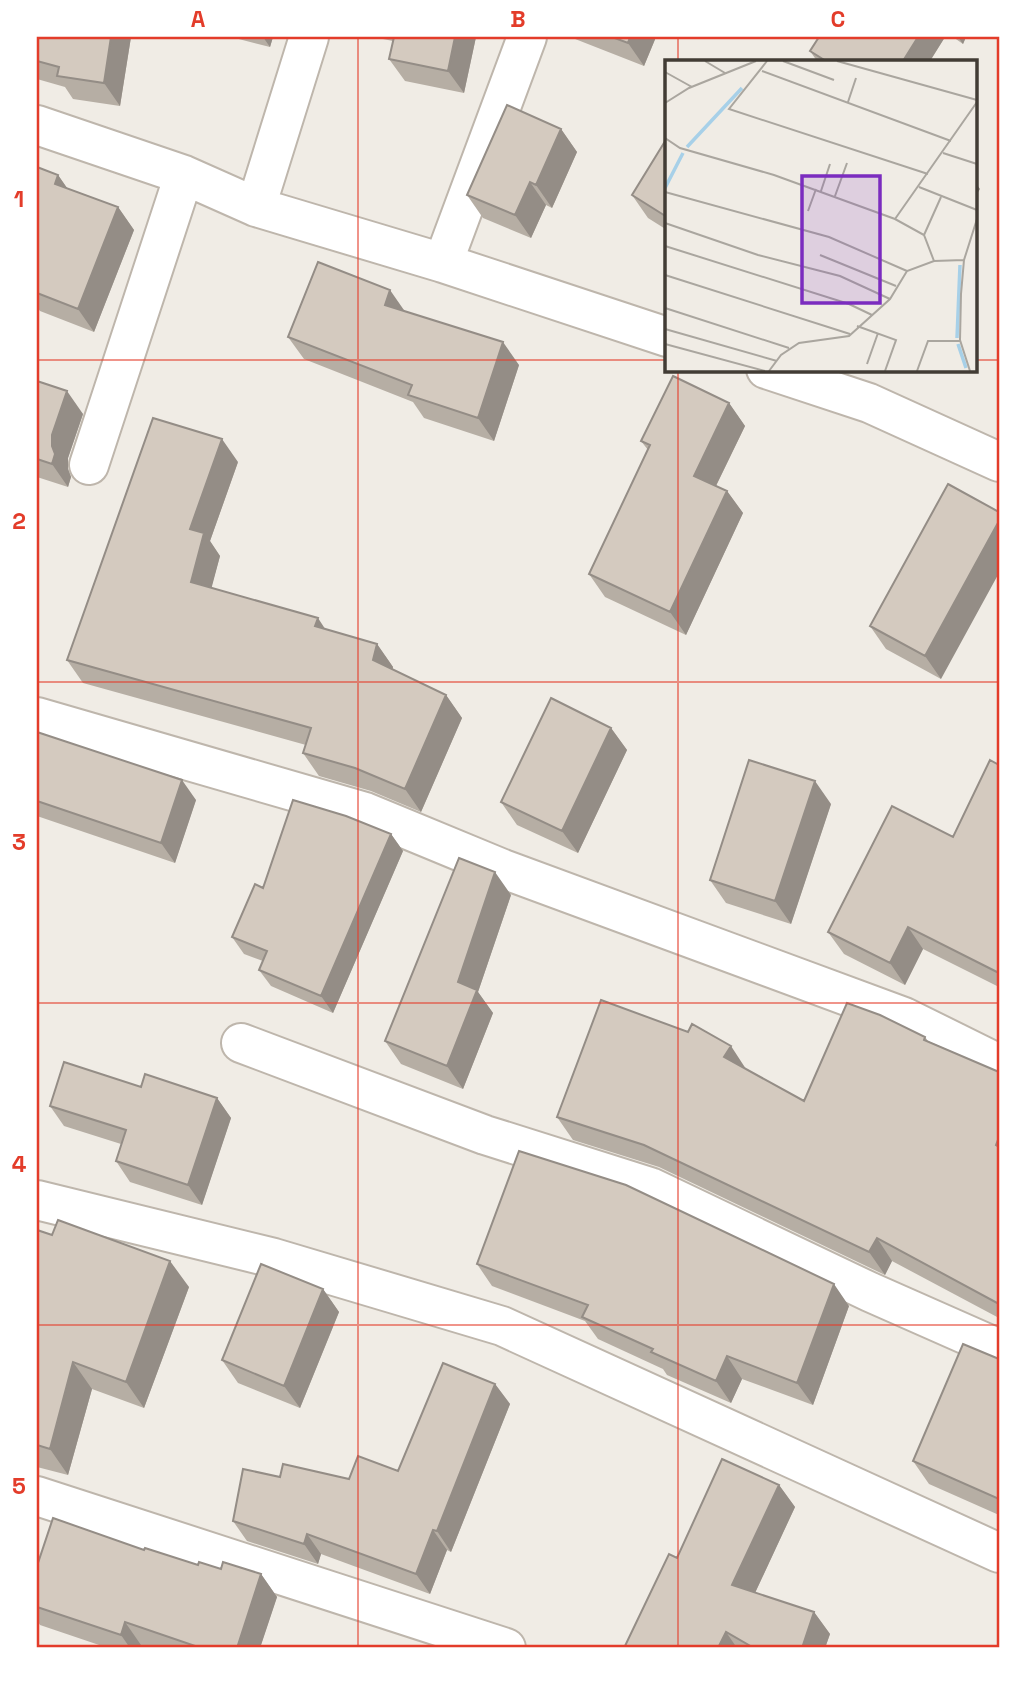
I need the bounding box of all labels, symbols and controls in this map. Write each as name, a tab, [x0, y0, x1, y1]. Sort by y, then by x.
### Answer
text: A	[191, 4, 206, 34]
text: B	[510, 4, 526, 34]
text: C	[831, 4, 845, 34]
inset map	[665, 60, 976, 371]
text: 1	[14, 184, 24, 214]
text: 2	[12, 506, 26, 536]
text: 3	[12, 827, 26, 857]
text: 4	[12, 1149, 27, 1179]
text: 5	[12, 1471, 26, 1501]

